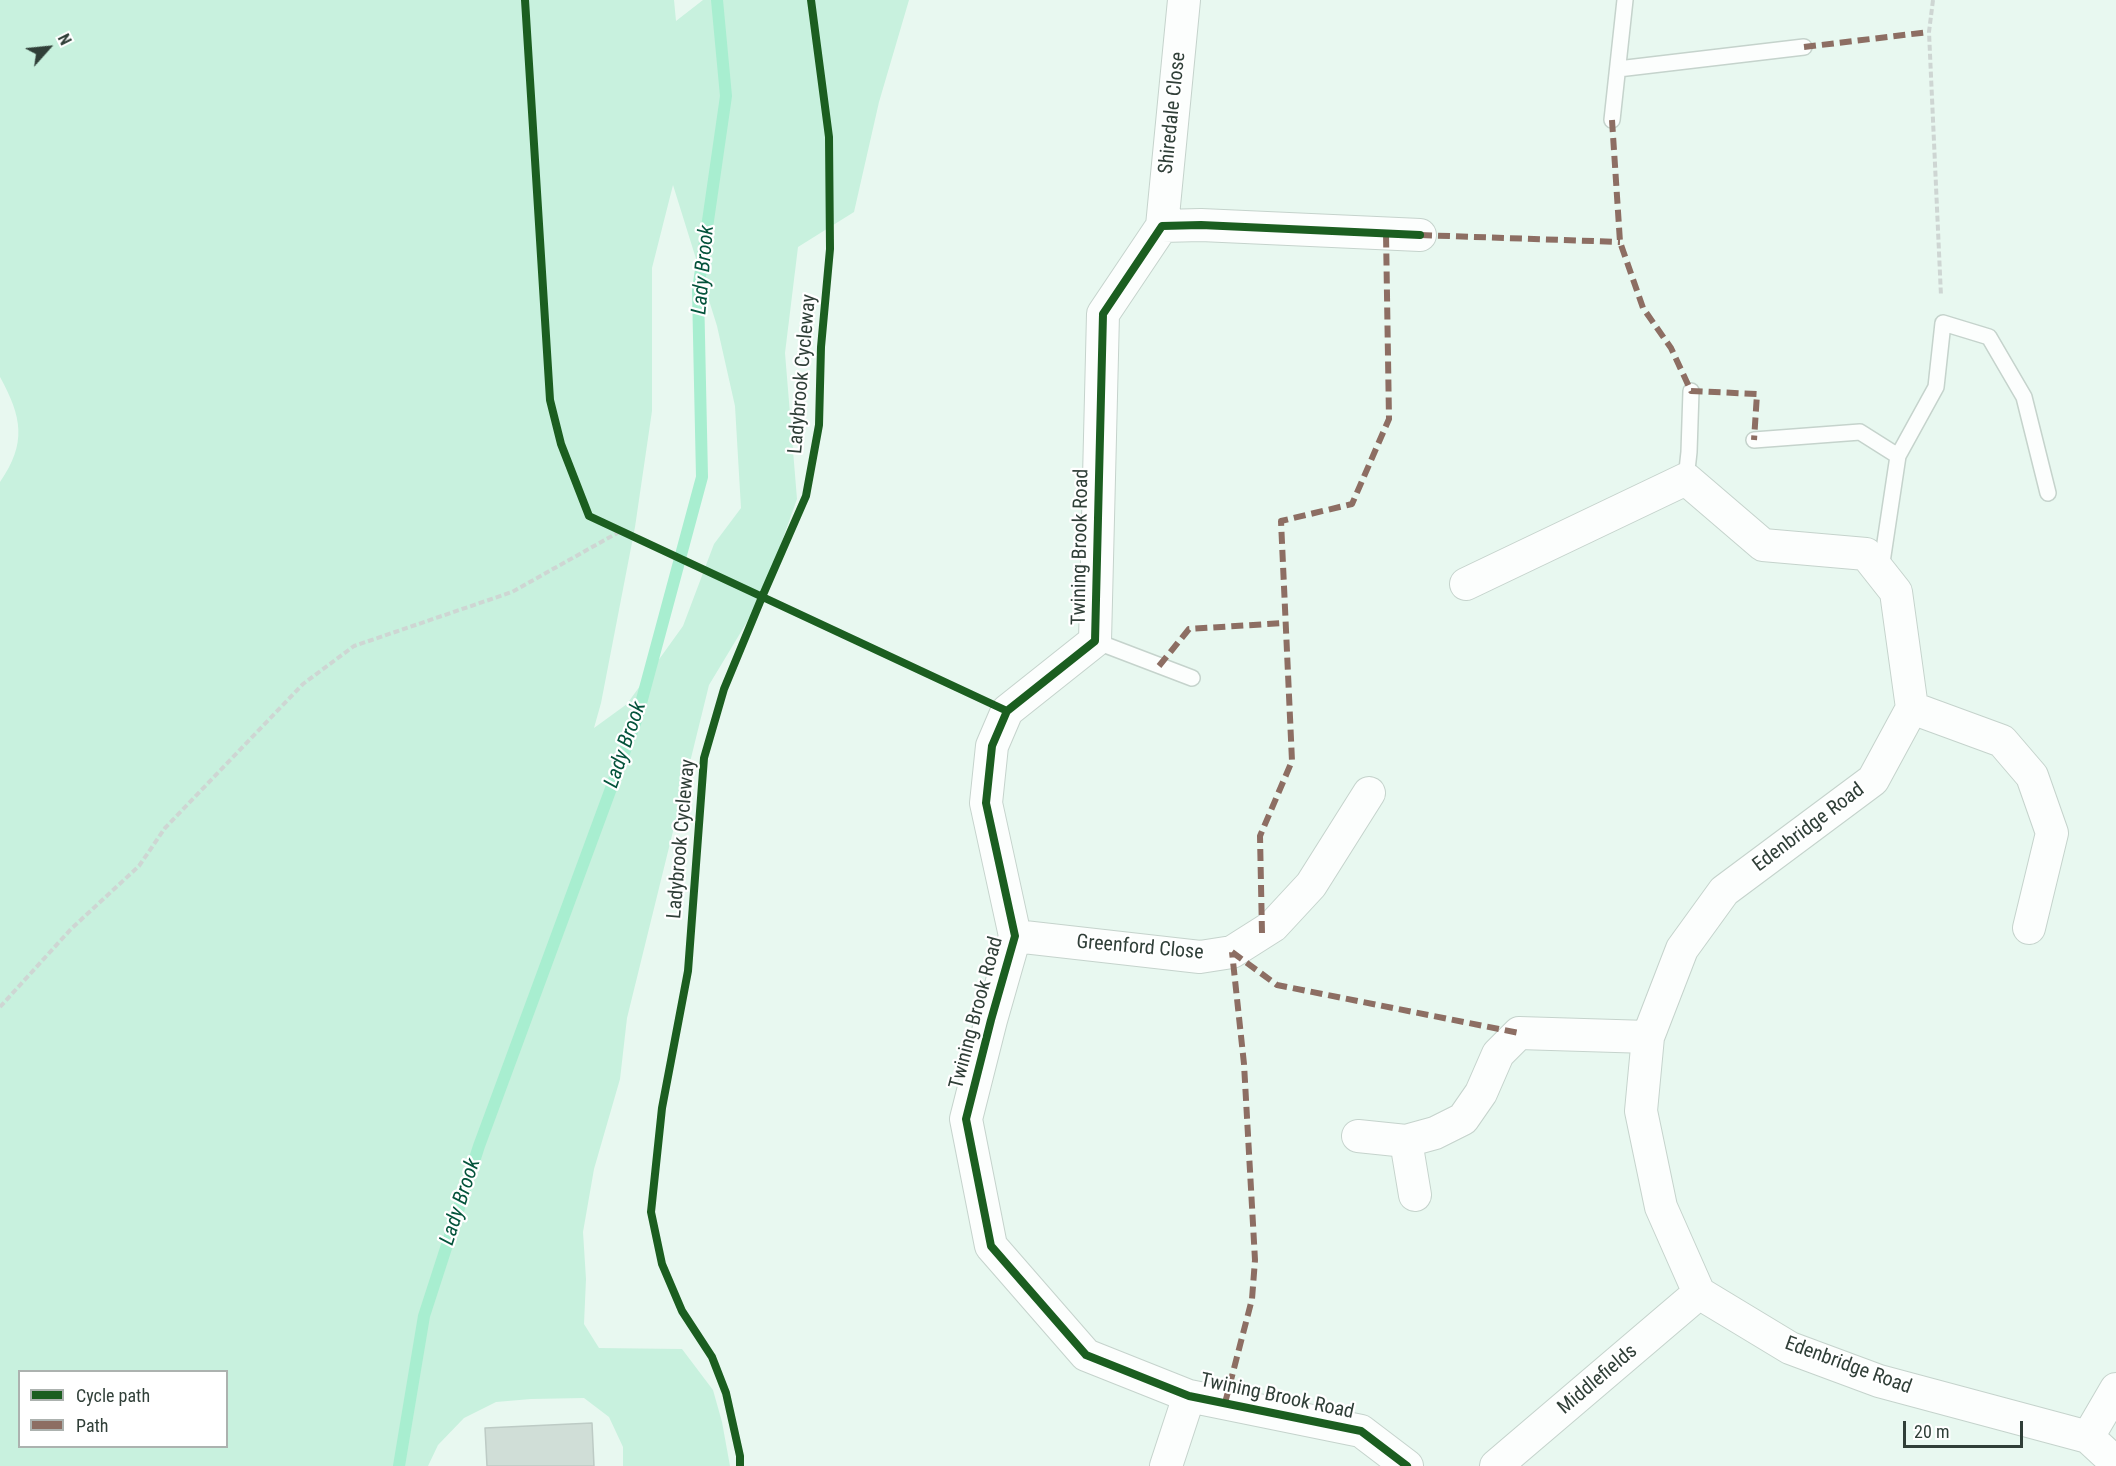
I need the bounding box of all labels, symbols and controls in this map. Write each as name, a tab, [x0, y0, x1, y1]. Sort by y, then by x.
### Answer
north arrow	[18, 18, 78, 78]
text: N	[54, 31, 75, 48]
street label: Shiredale Close	[1155, 51, 1191, 175]
water label: Lady Brook	[688, 224, 720, 316]
street label: Ladybrook Cycleway	[784, 293, 822, 455]
street label: Twining Brook Road	[1068, 469, 1094, 625]
water label: Lady Brook	[600, 699, 652, 791]
street label: Ladybrook Cycleway	[663, 758, 701, 920]
street label: Edenbridge Road	[1749, 778, 1869, 878]
street label: Greenford Close	[1075, 930, 1205, 966]
street label: Twining Brook Road	[945, 934, 1009, 1092]
water label: Lady Brook	[435, 1156, 487, 1248]
street label: Edenbridge Road	[1781, 1332, 1915, 1400]
street label: Middlefields	[1553, 1340, 1643, 1420]
street label: Twining Brook Road	[1198, 1369, 1356, 1425]
legend	[18, 1370, 228, 1448]
text: Cycle path	[76, 1385, 150, 1406]
scale bar	[1906, 1409, 2026, 1447]
text: Path	[76, 1415, 109, 1436]
text: 20 m	[1914, 1421, 1949, 1442]

